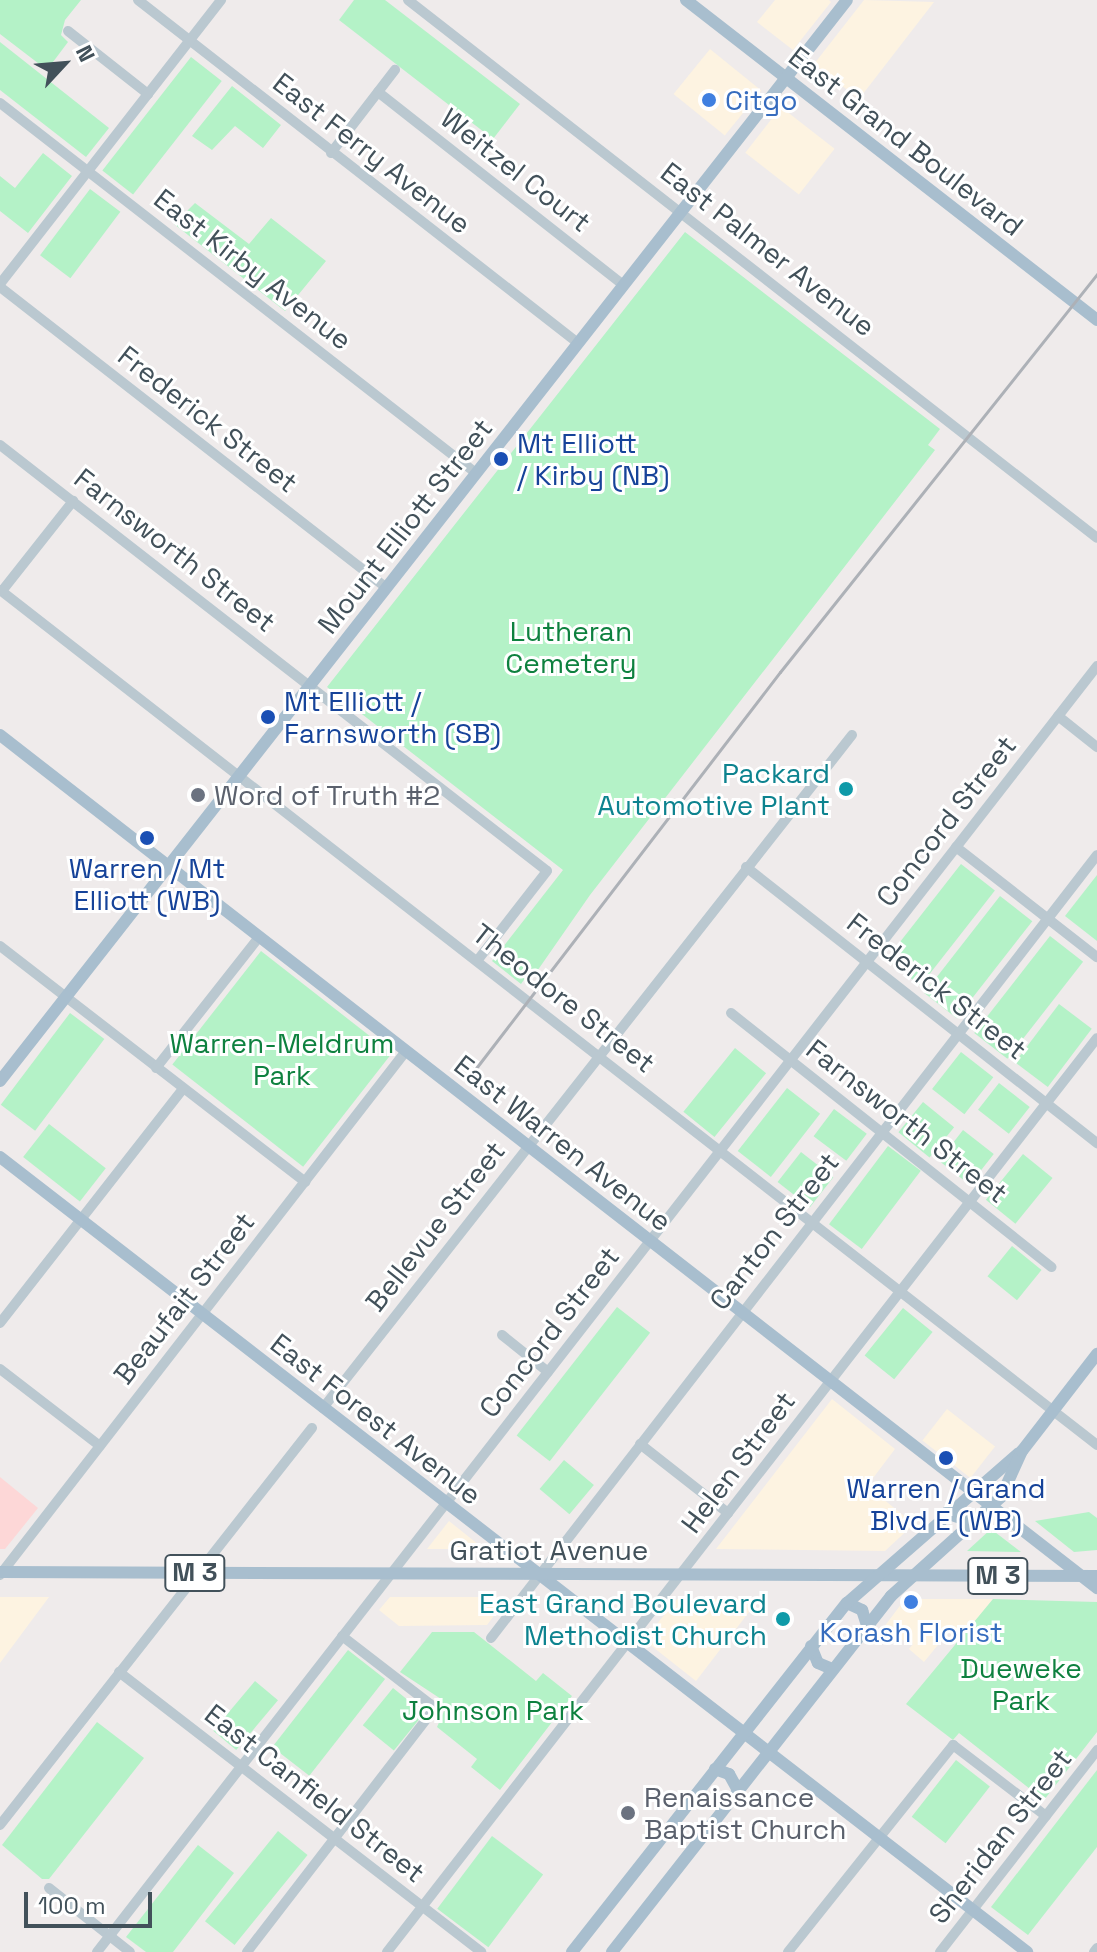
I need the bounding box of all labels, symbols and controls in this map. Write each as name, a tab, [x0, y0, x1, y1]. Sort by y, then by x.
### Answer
north arrow	[24, 24, 104, 104]
street label: East Grand Boulevard	[782, 39, 1030, 243]
text: N	[70, 41, 101, 66]
street label: East Ferry Avenue	[266, 65, 478, 241]
place label: Citgo	[725, 83, 797, 117]
marker: Citgo	[700, 91, 718, 109]
street label: Weitzel Court	[434, 101, 598, 239]
street label: East Palmer Avenue	[654, 155, 882, 343]
street label: East Kirby Avenue	[147, 181, 359, 357]
street label: Frederick Street	[112, 339, 304, 499]
street label: Mount Elliott Street	[311, 412, 499, 640]
place label: Mt Elliott / Kirby (NB)	[517, 426, 670, 492]
marker: Mt Elliott / Kirby (NB)	[492, 450, 510, 468]
street label: Farnsworth Street	[68, 461, 282, 639]
park label: Lutheran Cemetery	[505, 614, 637, 680]
place label: Mt Elliott / Farnsworth (SB)	[284, 684, 501, 750]
marker: Mt Elliott / Farnsworth (SB)	[259, 708, 277, 726]
street label: Concord Street	[869, 729, 1023, 913]
place label: Packard Automotive Plant	[597, 756, 830, 822]
place label: Word of Truth #2	[214, 778, 441, 812]
marker: Packard Automotive Plant	[837, 780, 855, 798]
marker: Word of Truth #2	[189, 786, 207, 804]
marker: Warren / Mt Elliott (WB)	[138, 829, 156, 847]
place label: Warren / Mt Elliott (WB)	[69, 851, 225, 917]
street label: Frederick Street	[841, 906, 1033, 1066]
street label: Theodore Street	[466, 916, 662, 1080]
park label: Warren-Meldrum Park	[170, 1026, 394, 1092]
street label: Farnsworth Street	[800, 1032, 1014, 1210]
street label: East Warren Avenue	[447, 1048, 679, 1238]
street label: Bellevue Street	[358, 1134, 512, 1318]
street label: Canton Street	[702, 1146, 846, 1316]
street label: Beaufait Street	[107, 1205, 261, 1391]
street label: Concord Street	[472, 1240, 626, 1424]
street label: East Forest Avenue	[264, 1326, 488, 1512]
street label: Helen Street	[674, 1385, 802, 1539]
marker: Warren / Grand Blvd E (WB)	[937, 1449, 955, 1467]
place label: Warren / Grand Blvd E (WB)	[846, 1471, 1046, 1537]
street label: Gratiot Avenue	[449, 1533, 649, 1567]
road number: M 3	[163, 1551, 227, 1595]
road number: M 3	[966, 1554, 1030, 1598]
place label: East Grand Boulevard Methodist Church	[479, 1586, 767, 1652]
marker: Korash Florist	[902, 1593, 920, 1611]
marker: East Grand Boulevard Methodist Church	[774, 1610, 792, 1628]
place label: Korash Florist	[819, 1615, 1003, 1649]
park label: Dueweke Park	[960, 1651, 1082, 1717]
park label: Johnson Park	[402, 1693, 584, 1727]
street label: East Canfield Street	[198, 1697, 432, 1889]
street label: Sheridan Street	[921, 1742, 1079, 1930]
place label: Renaissance Baptist Church	[644, 1780, 846, 1846]
marker: Renaissance Baptist Church	[619, 1804, 637, 1822]
scale bar	[28, 1876, 156, 1926]
text: 100 m	[38, 1890, 106, 1921]

